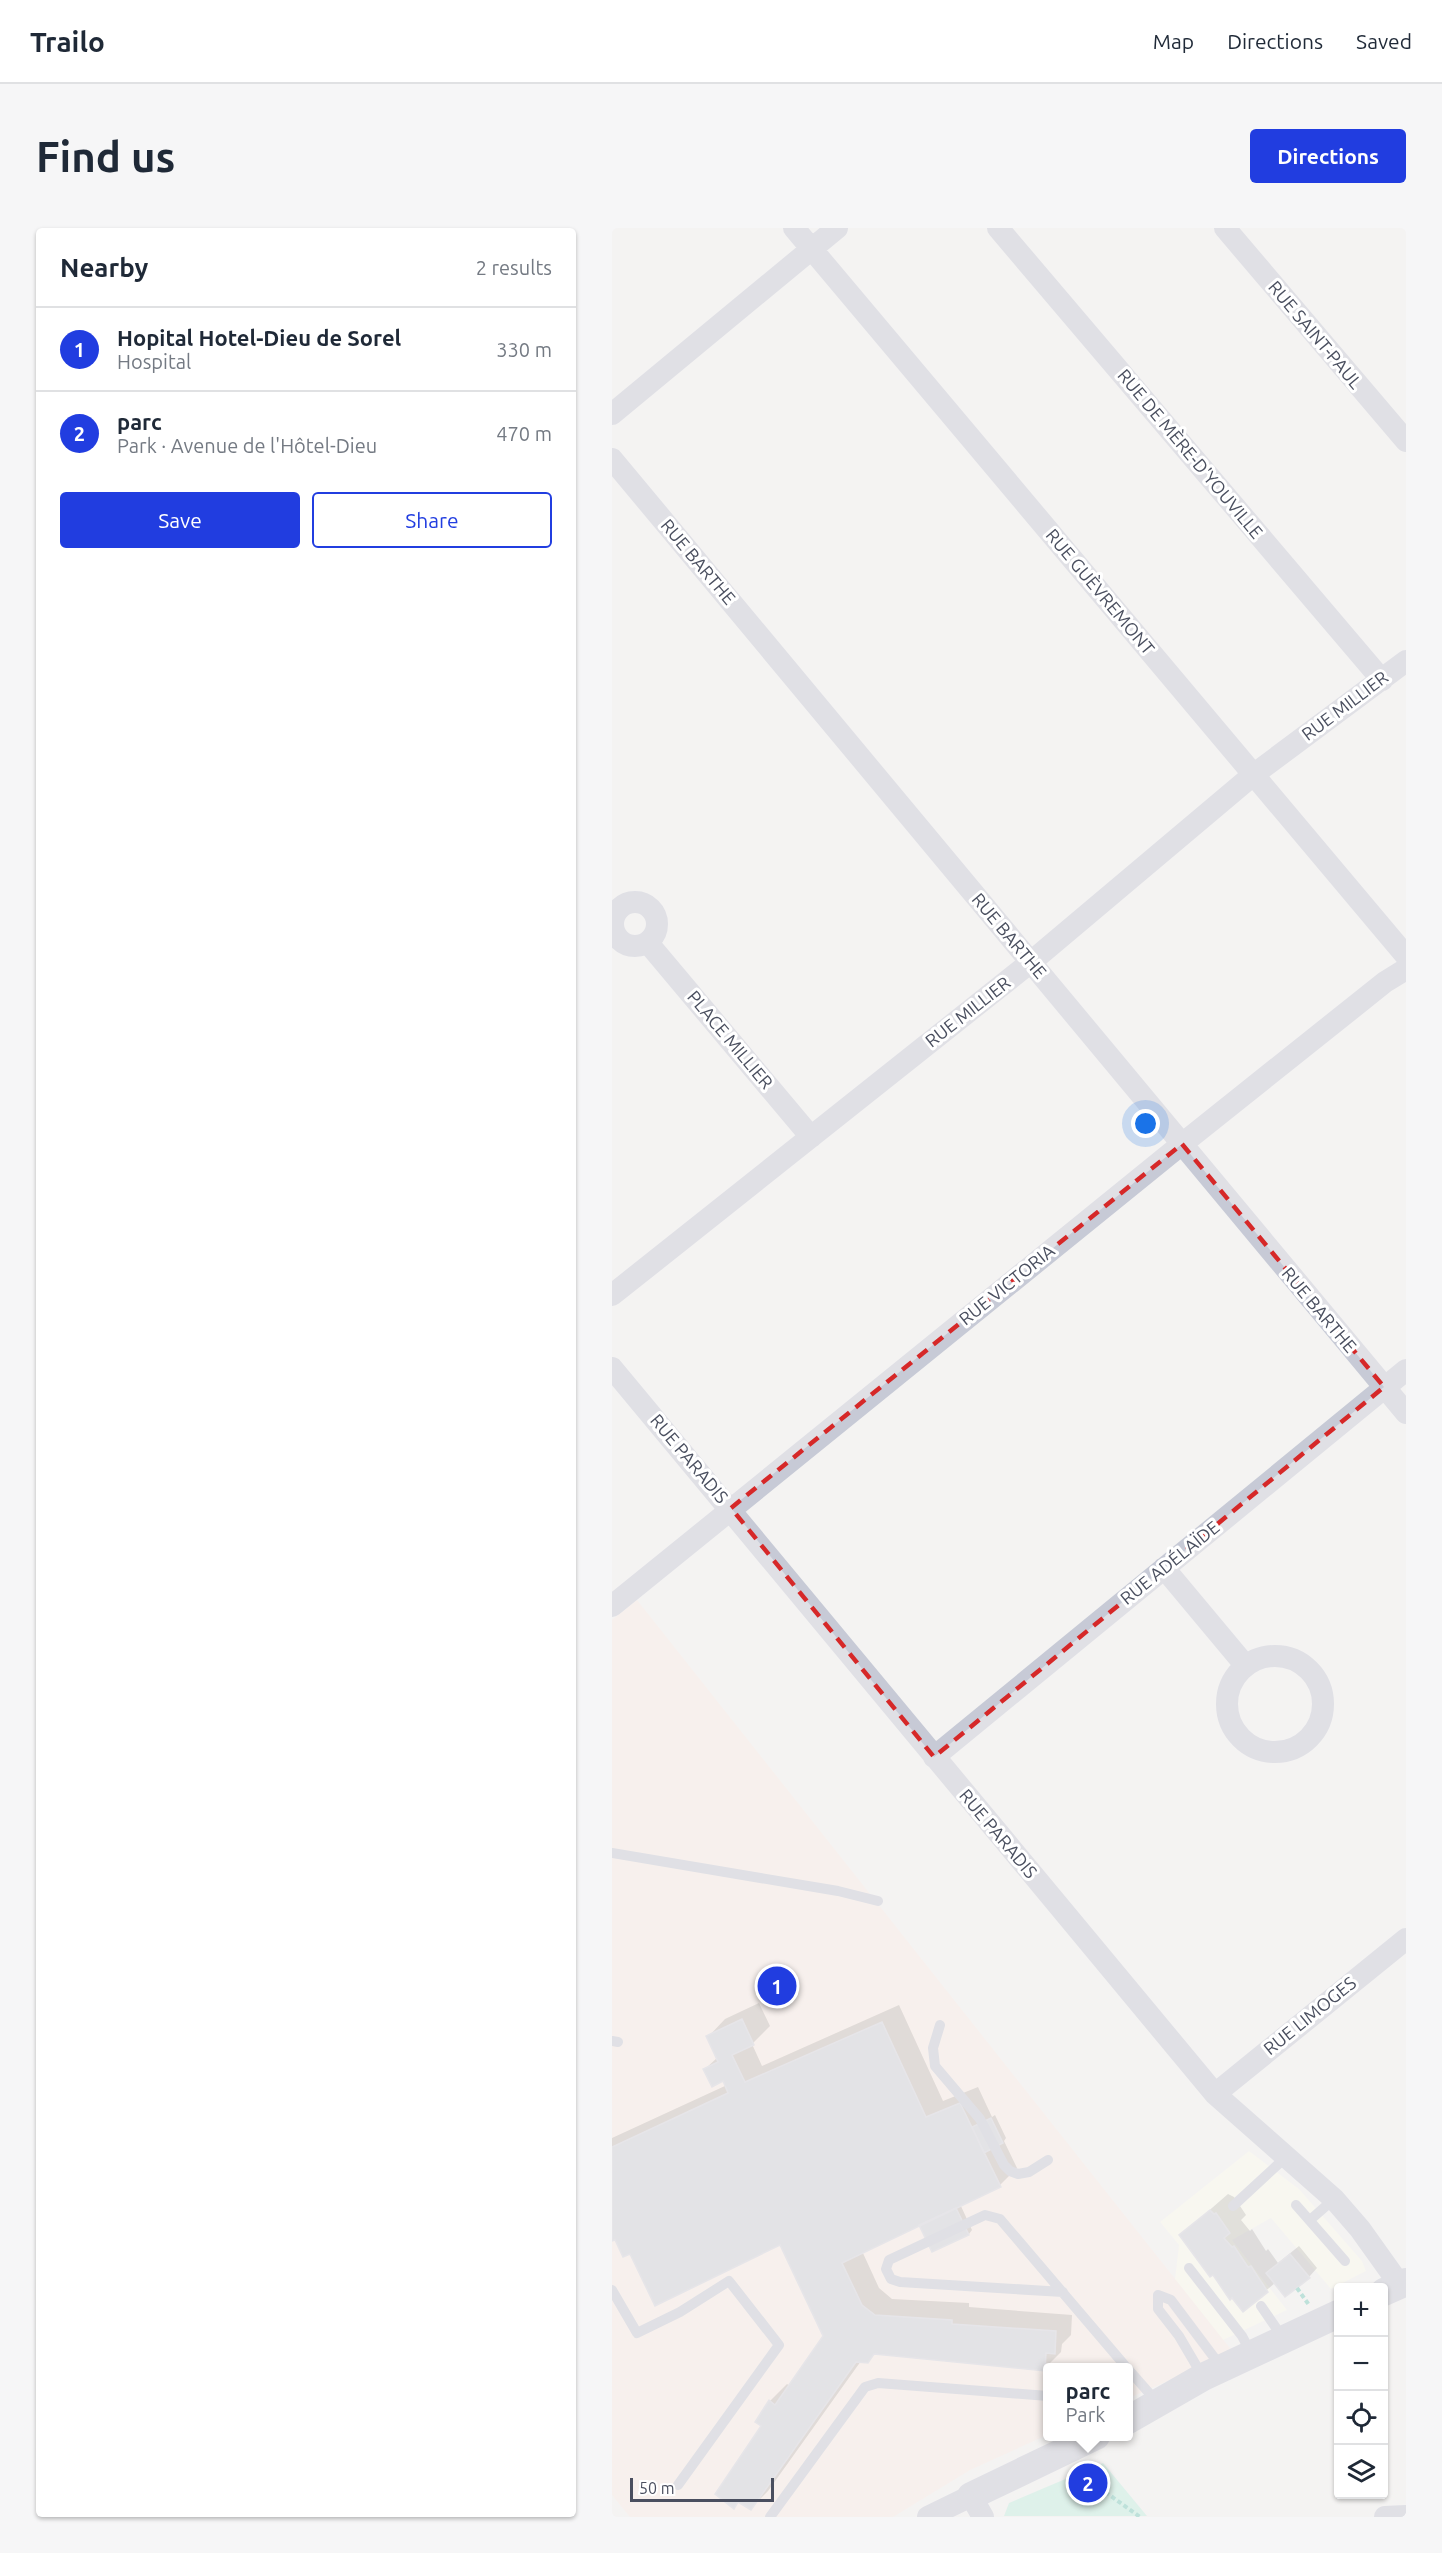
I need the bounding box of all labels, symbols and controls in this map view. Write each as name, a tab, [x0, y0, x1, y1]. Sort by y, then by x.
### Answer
text: Trailo	[30, 26, 105, 57]
text: Map	[1153, 29, 1194, 53]
text: Directions	[1227, 29, 1323, 53]
text: Saved	[1356, 29, 1412, 53]
button: Directions	[1250, 129, 1406, 183]
text: Find us	[36, 133, 175, 180]
text: Nearby	[60, 253, 148, 282]
text: 2 results	[476, 256, 552, 279]
street label: RUE SAINT-PAUL	[1265, 277, 1366, 392]
text: Hopital Hotel-Dieu de Sorel	[117, 325, 401, 350]
text: 1	[74, 338, 85, 361]
text: 330 m	[496, 338, 552, 361]
text: Hospital	[117, 350, 191, 373]
street label: RUE DE MÈRE-D'YOUVILLE	[1114, 364, 1268, 542]
text: parc	[117, 409, 162, 434]
text: 2	[74, 422, 85, 445]
text: 470 m	[496, 422, 552, 445]
text: Park · Avenue de l'Hôtel-Dieu	[117, 434, 377, 457]
button: Save	[60, 492, 300, 548]
button: Share	[312, 492, 552, 548]
street label: RUE BARTHE	[657, 515, 740, 608]
street label: RUE GUÈVREMONT	[1043, 524, 1160, 658]
street label: RUE MILLIER	[1298, 666, 1391, 744]
street label: RUE BARTHE	[968, 889, 1051, 982]
street label: RUE MILLIER	[921, 972, 1014, 1051]
street label: PLACE MILLIER	[684, 986, 778, 1092]
your location	[1131, 1109, 1160, 1138]
street label: RUE VICTORIA	[955, 1240, 1058, 1329]
street label: RUE BARTHE	[1278, 1263, 1361, 1356]
street label: RUE PARADIS	[647, 1410, 733, 1507]
street label: RUE ADÉLAÏDE	[1115, 1516, 1223, 1608]
street label: RUE PARADIS	[956, 1785, 1042, 1882]
pin: 1	[758, 1964, 796, 2008]
street label: RUE LIMOGES	[1259, 1972, 1359, 2058]
map controls	[1334, 2283, 1388, 2499]
button: +	[1334, 2283, 1388, 2337]
button: −	[1334, 2337, 1388, 2391]
popup	[1043, 2363, 1133, 2441]
text: parc	[1066, 2378, 1110, 2403]
button: locate	[1334, 2391, 1388, 2445]
text: Park	[1066, 2403, 1105, 2426]
button: layers	[1334, 2445, 1388, 2499]
pin: 2	[1068, 2460, 1108, 2506]
scale bar	[630, 2475, 774, 2502]
text: 50 m	[639, 2479, 675, 2497]

